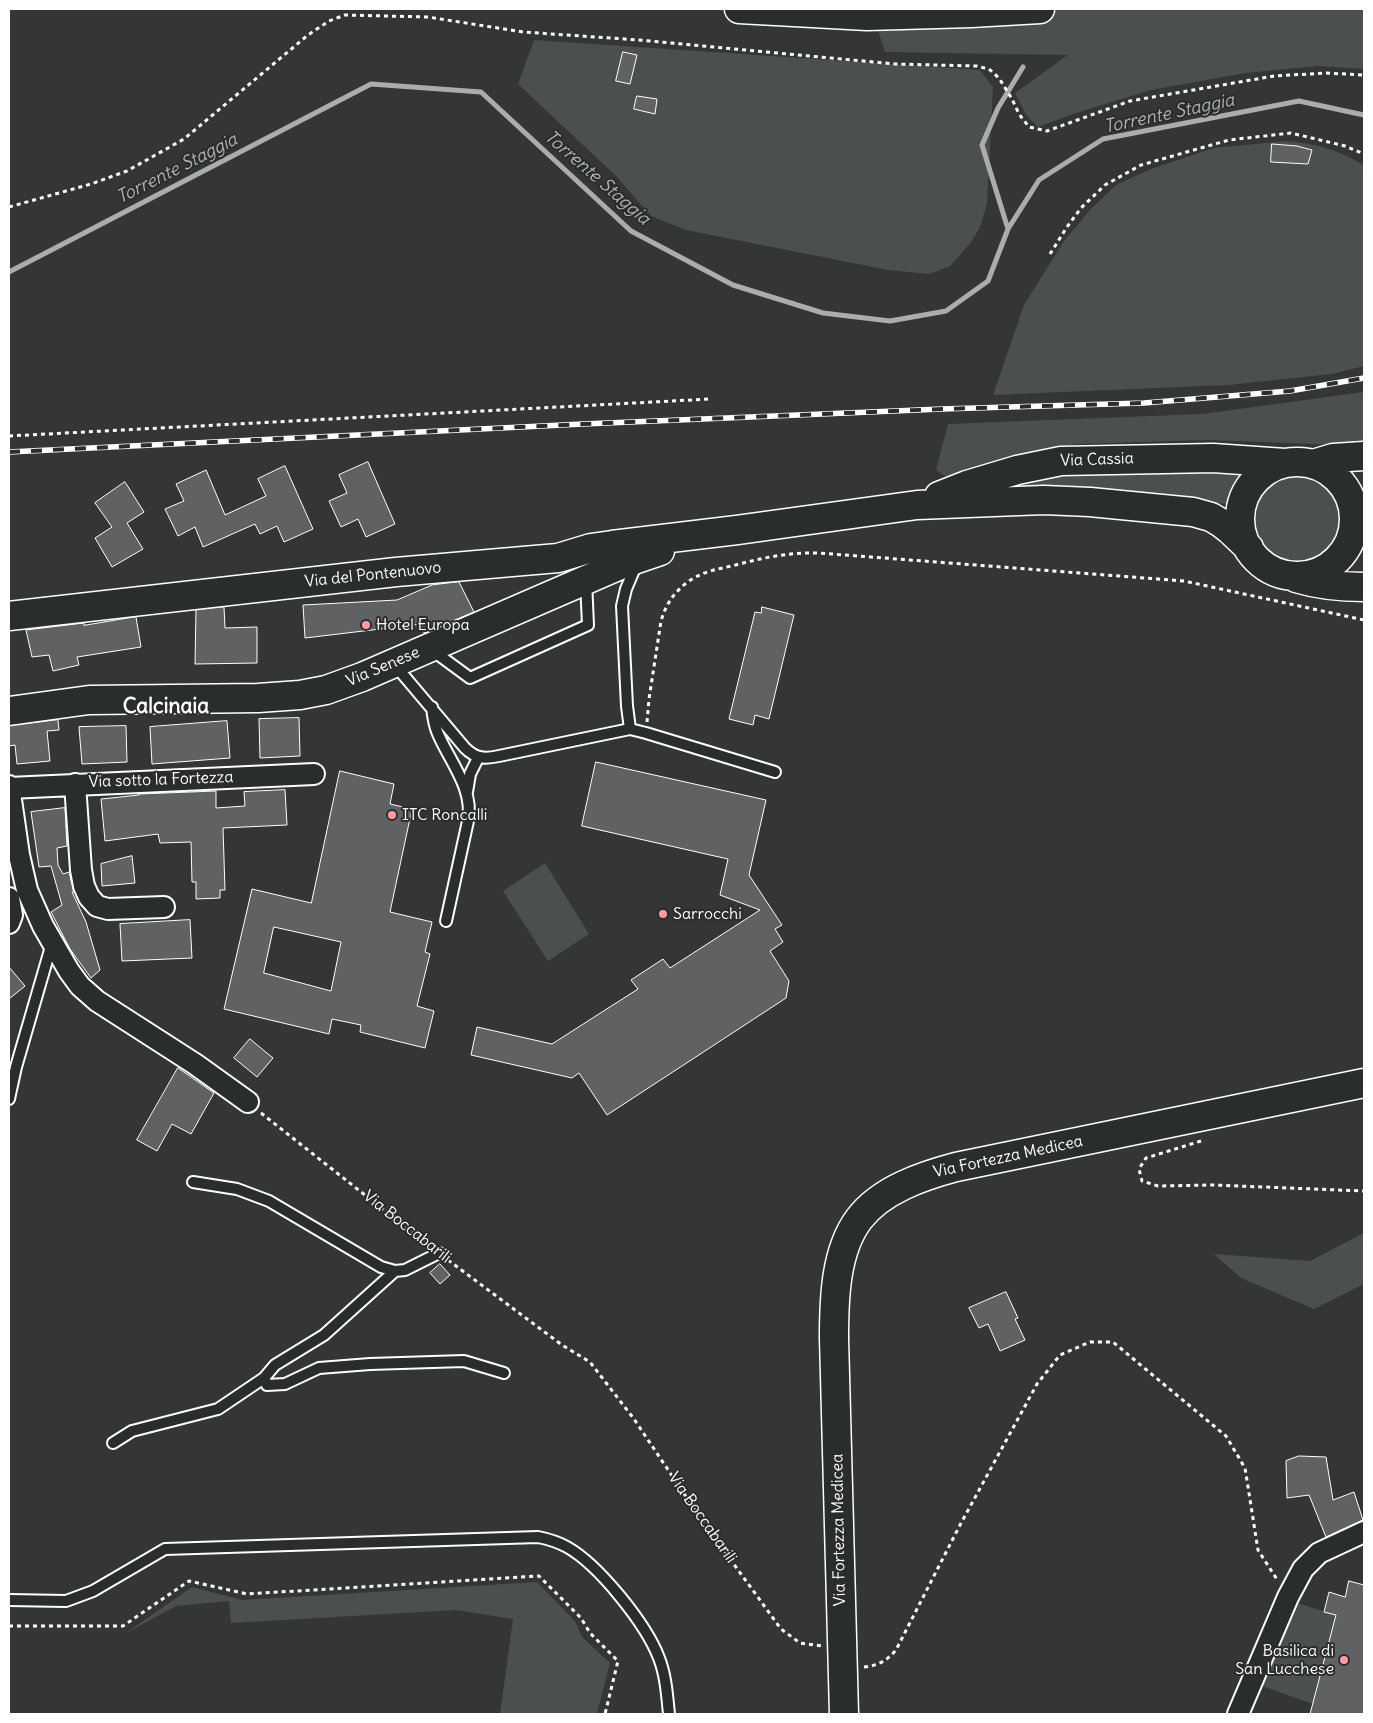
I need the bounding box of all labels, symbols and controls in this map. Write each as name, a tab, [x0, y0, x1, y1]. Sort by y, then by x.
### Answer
water label: Torrente Staggia	[1102, 90, 1236, 138]
water label: Torrente Staggia	[540, 126, 654, 230]
water label: Torrente Staggia	[113, 129, 241, 209]
street label: Via Cassia	[1060, 449, 1134, 471]
street label: Via del Pontenuovo	[304, 558, 442, 592]
place label: Hotel Europa	[376, 615, 470, 635]
marker: Hotel Europa	[360, 619, 372, 631]
street label: Via Senese	[343, 643, 423, 691]
district label: Calcinaia	[123, 694, 209, 720]
street label: Via sotto la Fortezza	[88, 768, 234, 792]
place label: ITC Roncalli	[402, 805, 487, 825]
marker: ITC Roncalli	[386, 809, 398, 821]
place label: Sarrocchi	[673, 904, 742, 924]
marker: Sarrocchi	[657, 908, 669, 920]
street label: Via Fortezza Medicea	[931, 1132, 1085, 1182]
street label: Via Boccabarili	[359, 1187, 455, 1267]
street label: Via Fortezza Medicea	[828, 1454, 850, 1606]
street label: Via Boccabarili	[664, 1469, 740, 1567]
place label: Basilica di San Lucchese	[1235, 1641, 1334, 1679]
marker: Basilica di San Lucchese	[1338, 1654, 1350, 1666]

